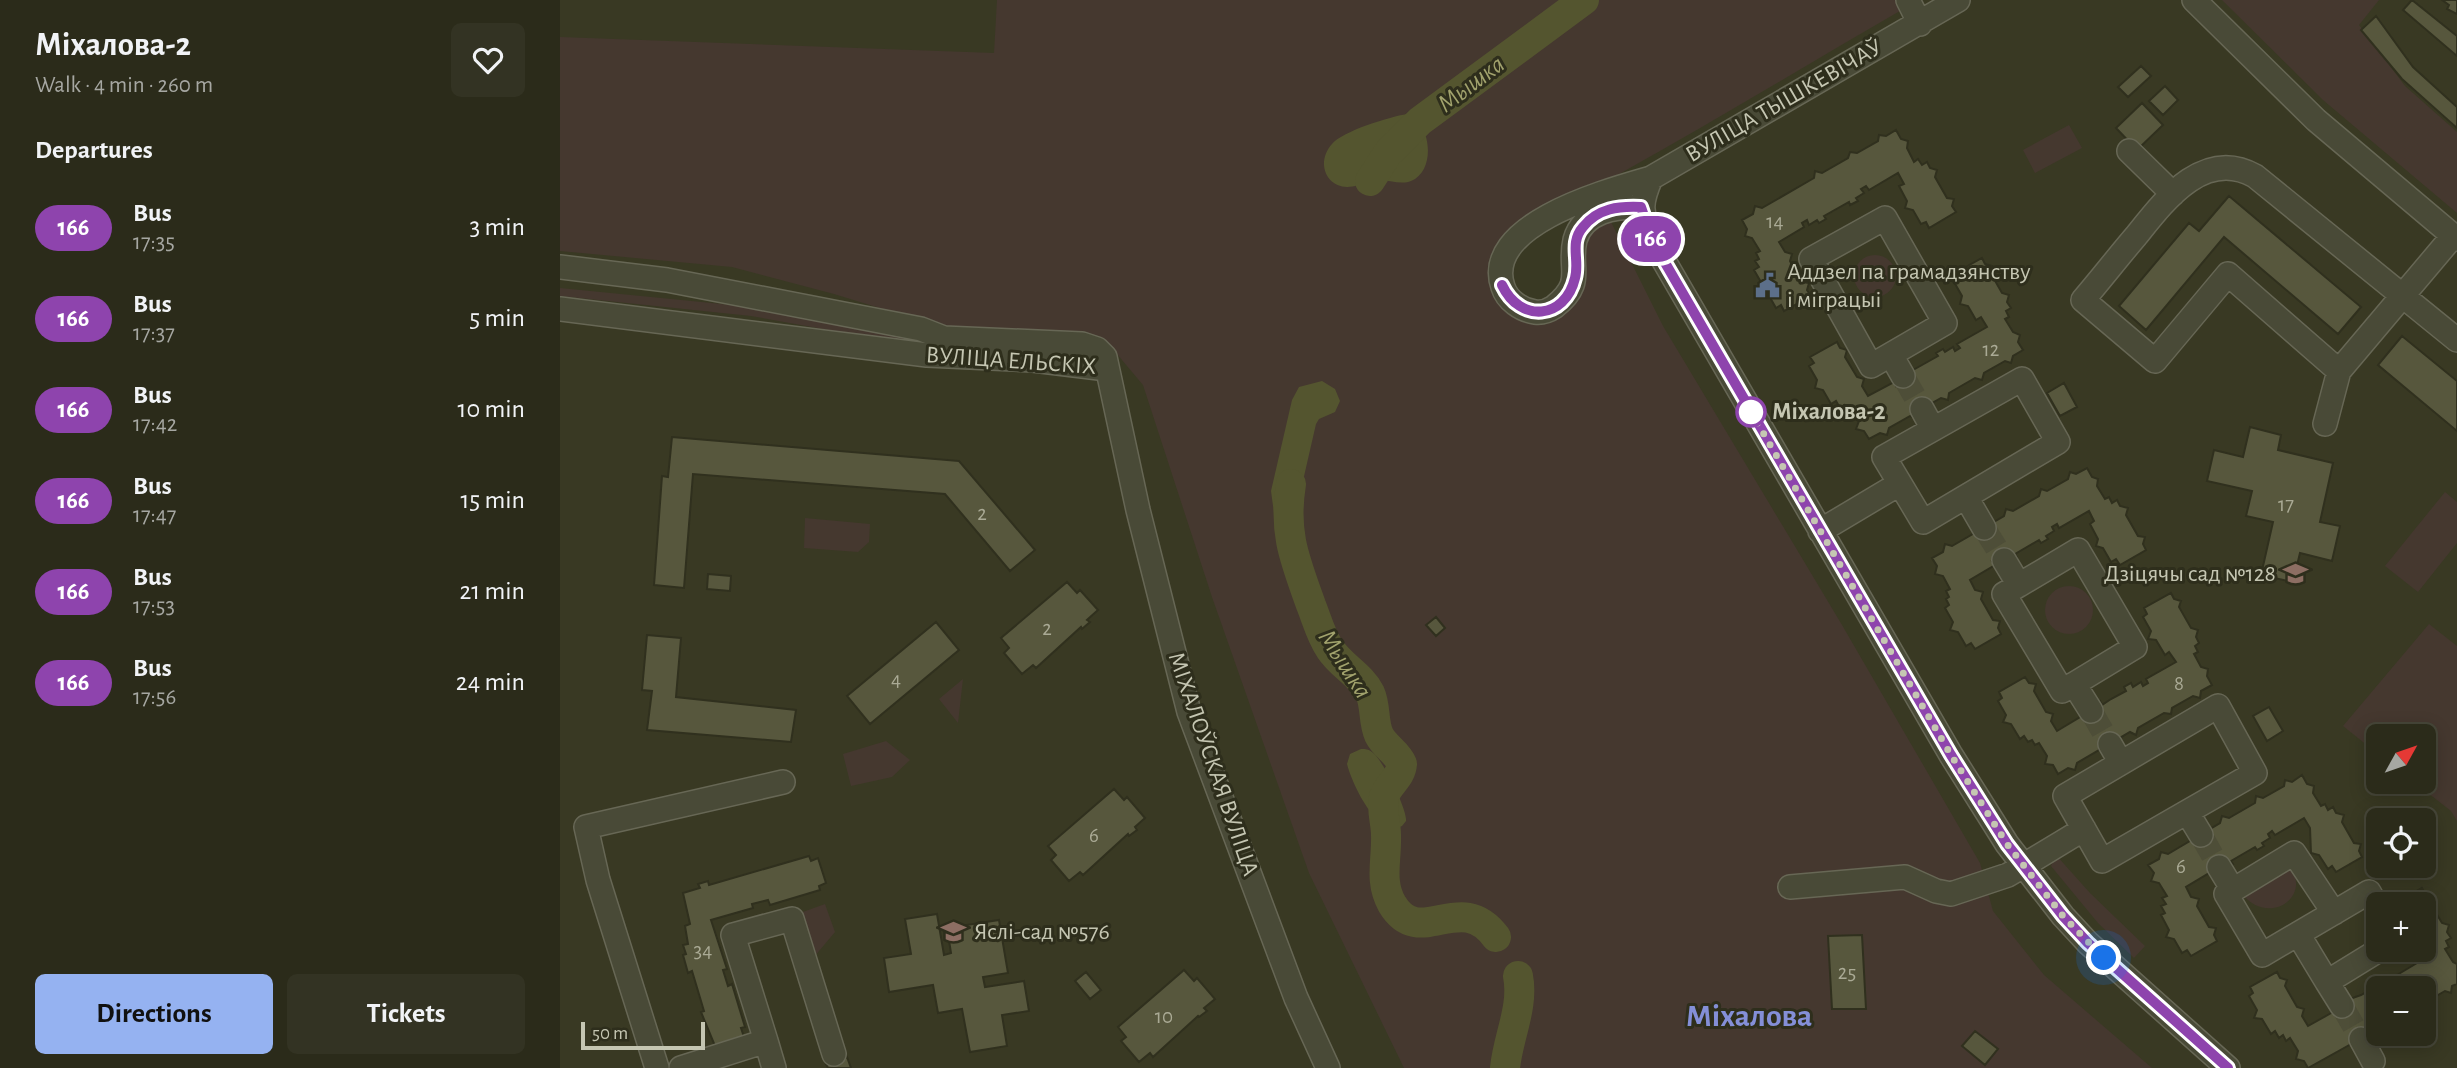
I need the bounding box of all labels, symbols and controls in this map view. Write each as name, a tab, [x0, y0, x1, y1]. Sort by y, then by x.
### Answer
button: heart	[451, 23, 525, 97]
text: Міхалова-2	[35, 29, 191, 62]
street label: ВУЛІЦА ТЫШКЕВІЧАЎ	[1682, 35, 1887, 167]
water label: Мышка	[1433, 51, 1509, 117]
text: Walk · 4 min · 260 m	[35, 74, 213, 97]
text: Departures	[35, 137, 153, 163]
text: Bus	[133, 200, 172, 226]
house number: 14	[1766, 211, 1784, 232]
text: 3 min	[469, 214, 525, 240]
text: 166	[58, 216, 89, 240]
line badge: 166	[1611, 216, 1691, 262]
text: 166	[1635, 227, 1667, 251]
text: 17:35	[133, 231, 175, 254]
place label: Аддзел па грамадзянству і міграцыі	[1787, 260, 2031, 312]
public building icon: Аддзел па грамадзянству і міграцыі	[1753, 272, 1781, 300]
text: Bus	[133, 291, 172, 317]
text: 5 min	[469, 305, 525, 331]
text: 166	[58, 307, 89, 331]
text: 17:37	[133, 322, 175, 345]
house number: 12	[1983, 339, 1999, 360]
street label: ВУЛІЦА ЕЛЬСКІХ	[925, 343, 1097, 379]
text: Bus	[133, 382, 172, 408]
text: 10 min	[458, 396, 525, 422]
marker: Міхалова-2	[1736, 397, 1766, 427]
text: 166	[58, 398, 89, 422]
place label: Міхалова-2	[1772, 400, 1885, 424]
text: 17:42	[133, 413, 177, 436]
text: Bus	[133, 473, 172, 499]
text: 15 min	[460, 487, 525, 513]
text: 166	[58, 489, 89, 513]
house number: 17	[2278, 494, 2294, 515]
house number: 2	[977, 503, 987, 524]
text: 17:47	[133, 504, 176, 527]
school or university icon: Дзіцячы сад №128	[2282, 560, 2310, 588]
place label: Дзіцячы сад №128	[2104, 562, 2276, 586]
text: Bus	[133, 564, 172, 590]
text: 21 min	[459, 578, 525, 604]
text: 166	[58, 580, 89, 604]
text: 17:53	[133, 595, 175, 618]
house number: 2	[1042, 618, 1052, 639]
water label: Мышка	[1313, 625, 1377, 703]
street label: МІХАЛОЎСКАЯ ВУЛІЦА	[1163, 649, 1263, 879]
text: Bus	[133, 655, 172, 681]
text: 24 min	[456, 669, 525, 695]
house number: 4	[891, 669, 901, 690]
text: 166	[58, 671, 89, 695]
house number: 8	[2174, 673, 2184, 694]
text: 17:56	[133, 686, 176, 709]
north arrow	[2366, 724, 2436, 794]
map controls	[2366, 724, 2436, 1046]
button: locate	[2366, 808, 2436, 878]
house number: 6	[1089, 825, 1099, 846]
house number: 6	[2176, 856, 2186, 877]
button: +	[2366, 892, 2436, 962]
school or university icon: Яслі-сад №576	[940, 918, 968, 946]
place label: Яслі-сад №576	[974, 920, 1110, 944]
house number: 34	[694, 940, 712, 961]
your location	[2086, 940, 2121, 975]
house number: 25	[1838, 962, 1856, 983]
button: Directions	[35, 974, 273, 1054]
button: Tickets	[287, 974, 525, 1054]
button: −	[2366, 976, 2436, 1046]
district label: Міхалова	[1686, 1000, 1812, 1032]
house number: 10	[1155, 1006, 1173, 1027]
scale bar	[581, 1019, 705, 1051]
text: 50 m	[592, 1024, 628, 1043]

